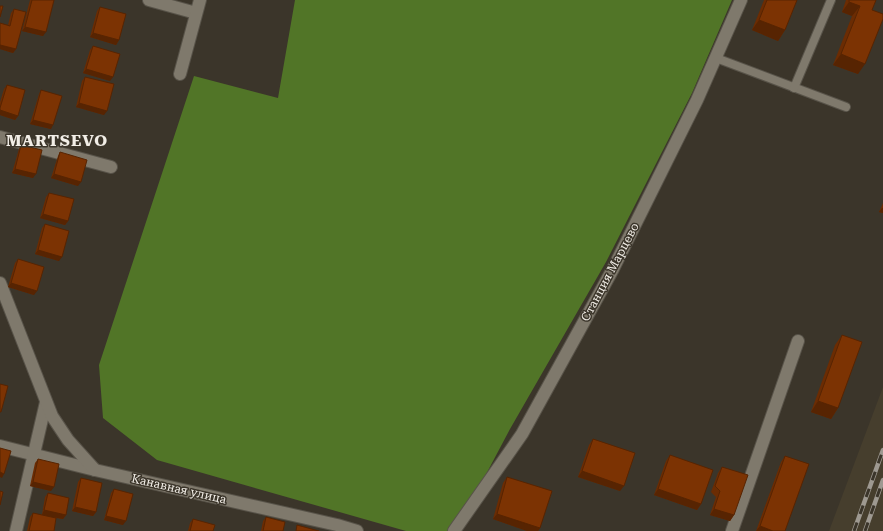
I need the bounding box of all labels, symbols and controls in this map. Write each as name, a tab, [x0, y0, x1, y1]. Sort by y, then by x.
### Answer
district label: MARTSEVO	[6, 131, 108, 150]
street label: Станция Марцево	[578, 220, 642, 324]
street label: Канавная улица	[130, 471, 228, 507]

